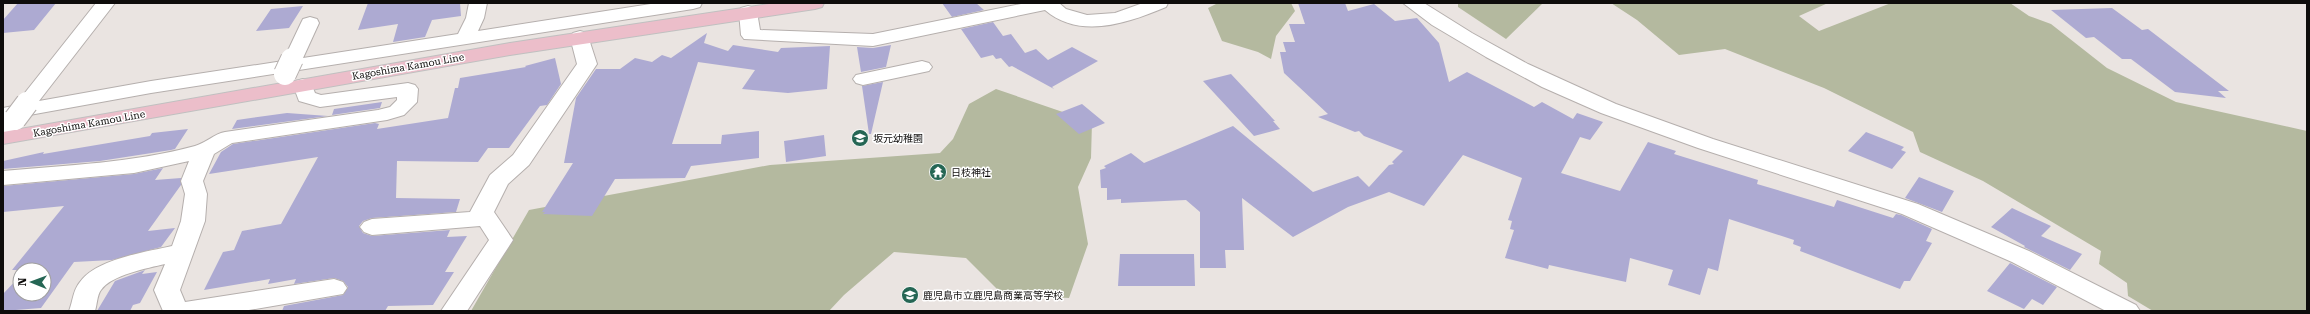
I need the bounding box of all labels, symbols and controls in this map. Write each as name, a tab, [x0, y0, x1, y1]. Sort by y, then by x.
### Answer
street label: Kagoshima Kamou Line	[351, 51, 465, 82]
street label: Kagoshima Kamou Line	[32, 108, 146, 139]
school or university icon: 坂元幼稚園	[850, 128, 870, 148]
place label: 坂元幼稚園	[873, 133, 923, 144]
temple icon: 日枝神社	[928, 162, 948, 182]
place label: 日枝神社	[951, 167, 991, 178]
north arrow	[12, 262, 52, 302]
text: N	[16, 277, 29, 286]
school or university icon: 鹿児島市立鹿児島商業高等学校	[900, 285, 920, 305]
place label: 鹿児島市立鹿児島商業高等学校	[923, 290, 1063, 301]

